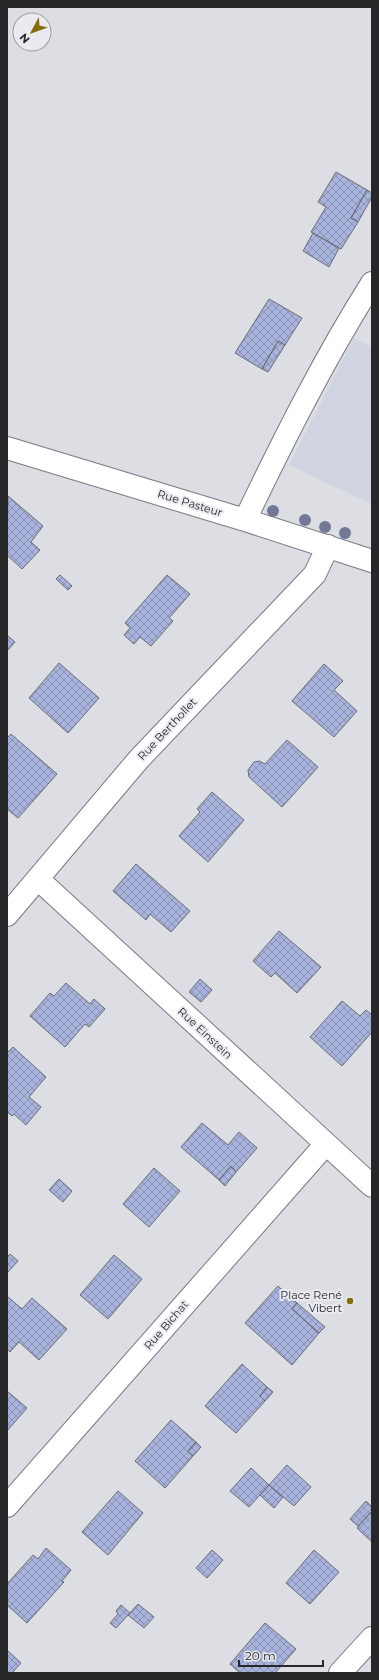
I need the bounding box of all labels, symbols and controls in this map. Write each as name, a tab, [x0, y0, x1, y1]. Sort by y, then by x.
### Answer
north arrow	[12, 12, 52, 52]
text: N	[16, 31, 33, 47]
street label: Rue Pasteur	[156, 486, 224, 520]
street label: Rue Berthollet	[135, 695, 200, 763]
street label: Rue Einstein	[175, 1004, 235, 1062]
place label: Place René Vibert	[280, 1288, 343, 1315]
marker: Place René Vibert	[345, 1296, 355, 1306]
street label: Rue Bichat	[141, 1297, 192, 1352]
scale bar	[239, 1642, 323, 1668]
text: 20 m	[245, 1648, 276, 1663]

